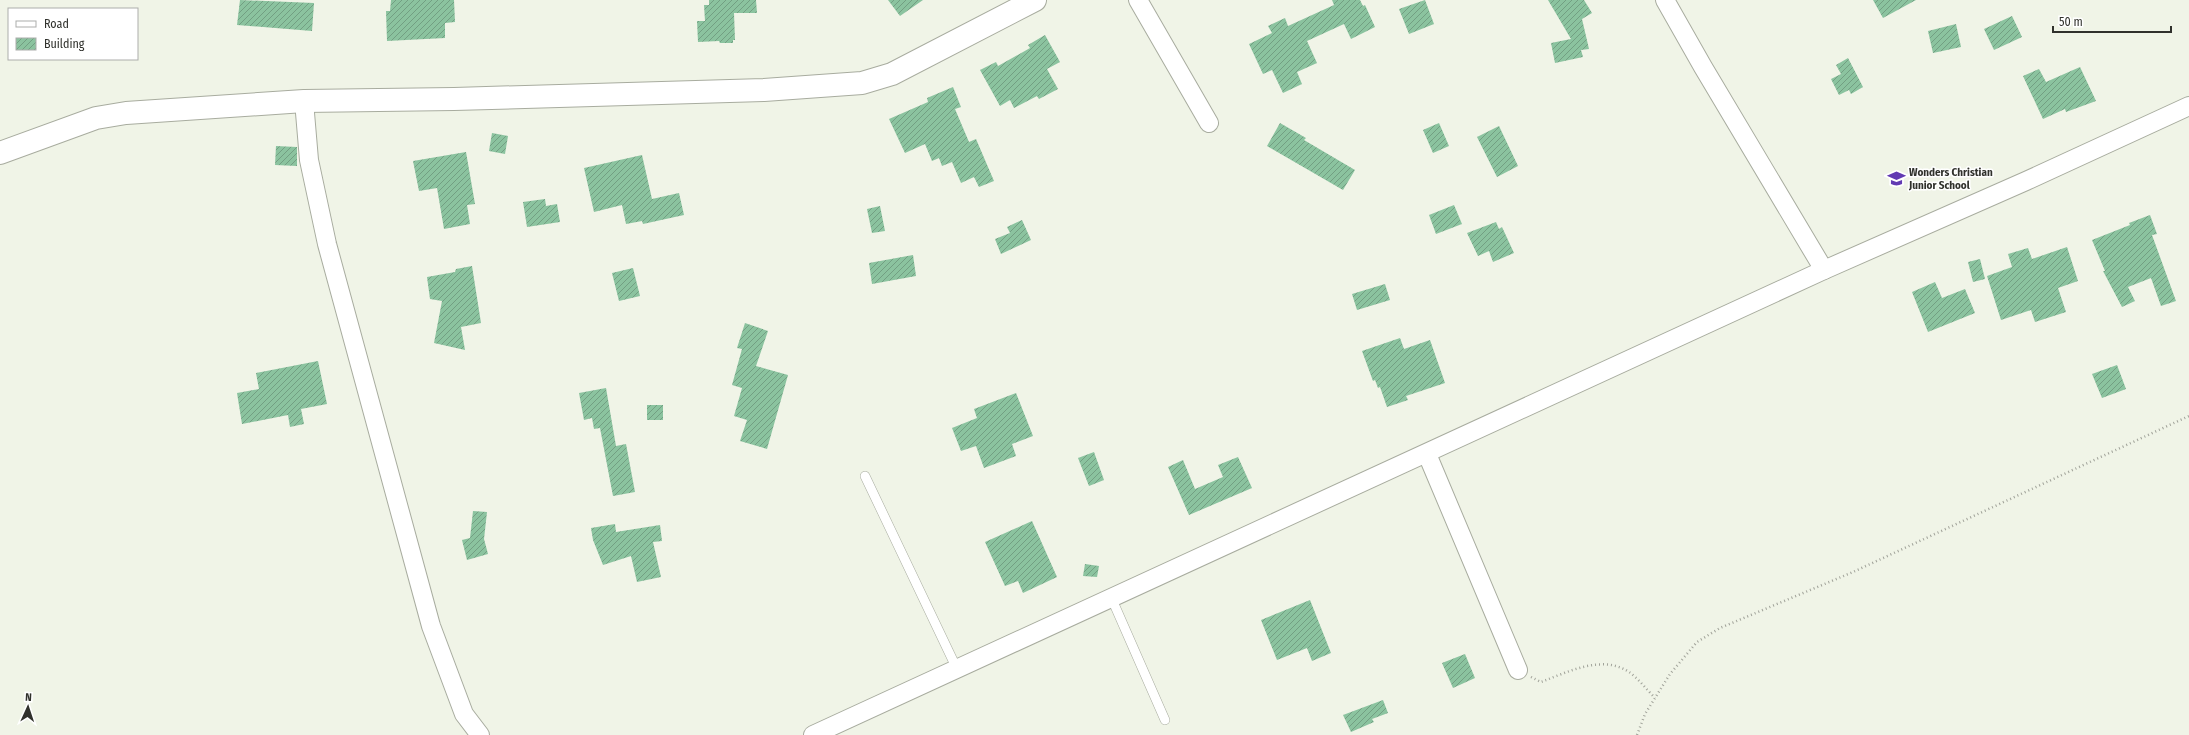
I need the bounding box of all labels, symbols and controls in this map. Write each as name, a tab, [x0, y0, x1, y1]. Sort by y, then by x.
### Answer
legend	[8, 8, 138, 60]
scale bar	[2053, 8, 2171, 34]
text: 50 m	[2059, 15, 2083, 29]
text: Road	[44, 17, 69, 31]
text: Building	[44, 37, 85, 51]
place label: Wonders Christian Junior School	[1908, 166, 1993, 192]
school or university icon: Wonders Christian Junior School	[1886, 168, 1906, 188]
north arrow	[8, 687, 48, 727]
text: N	[25, 691, 32, 704]

